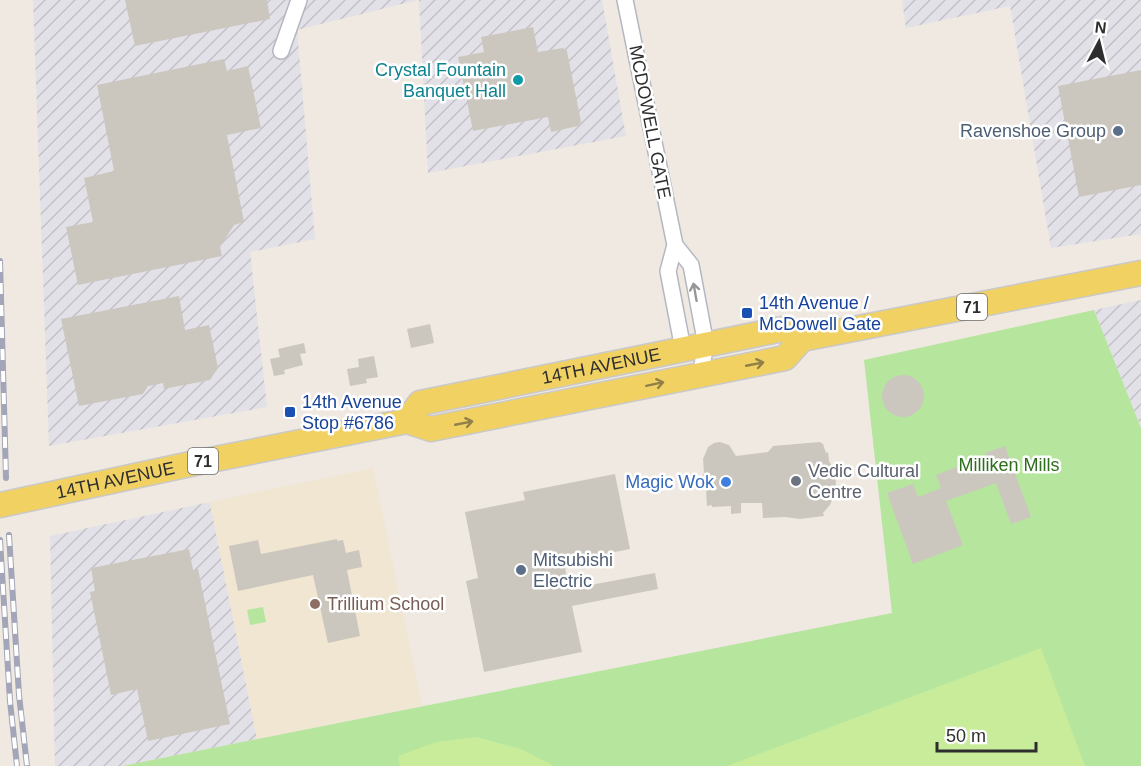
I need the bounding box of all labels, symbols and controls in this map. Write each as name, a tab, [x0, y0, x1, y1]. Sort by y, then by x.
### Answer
north arrow	[1069, 12, 1129, 72]
text: N	[1094, 18, 1108, 37]
street label: MCDOWELL GATE	[625, 44, 675, 200]
place label: Crystal Fountain Banquet Hall	[375, 60, 506, 101]
marker: Crystal Fountain Banquet Hall	[511, 73, 525, 87]
place label: Ravenshoe Group	[960, 121, 1106, 141]
marker: Ravenshoe Group	[1111, 124, 1125, 138]
one-way arrow	[690, 283, 701, 302]
place label: 14th Avenue / McDowell Gate	[759, 293, 881, 334]
road number: 71	[957, 294, 987, 320]
marker: 14th Avenue / McDowell Gate	[740, 306, 754, 320]
street label: 14TH AVENUE	[540, 344, 662, 388]
one-way arrow	[745, 358, 764, 369]
one-way arrow	[644, 378, 664, 389]
place label: 14th Avenue Stop #6786	[302, 392, 402, 433]
marker: 14th Avenue Stop #6786	[283, 405, 297, 419]
one-way arrow	[453, 417, 473, 428]
road number: 71	[188, 448, 218, 474]
park label: Milliken Mills	[958, 455, 1060, 475]
street label: 14TH AVENUE	[54, 458, 176, 503]
place label: Vedic Cultural Centre	[808, 461, 919, 502]
place label: Magic Wok	[625, 472, 715, 492]
marker: Vedic Cultural Centre	[789, 474, 803, 488]
marker: Magic Wok	[719, 475, 733, 489]
place label: Mitsubishi Electric	[533, 550, 613, 591]
marker: Mitsubishi Electric	[514, 563, 528, 577]
place label: Trillium School	[327, 594, 444, 614]
marker: Trillium School	[308, 597, 322, 611]
scale bar	[937, 715, 1036, 753]
text: 50 m	[946, 726, 986, 746]

